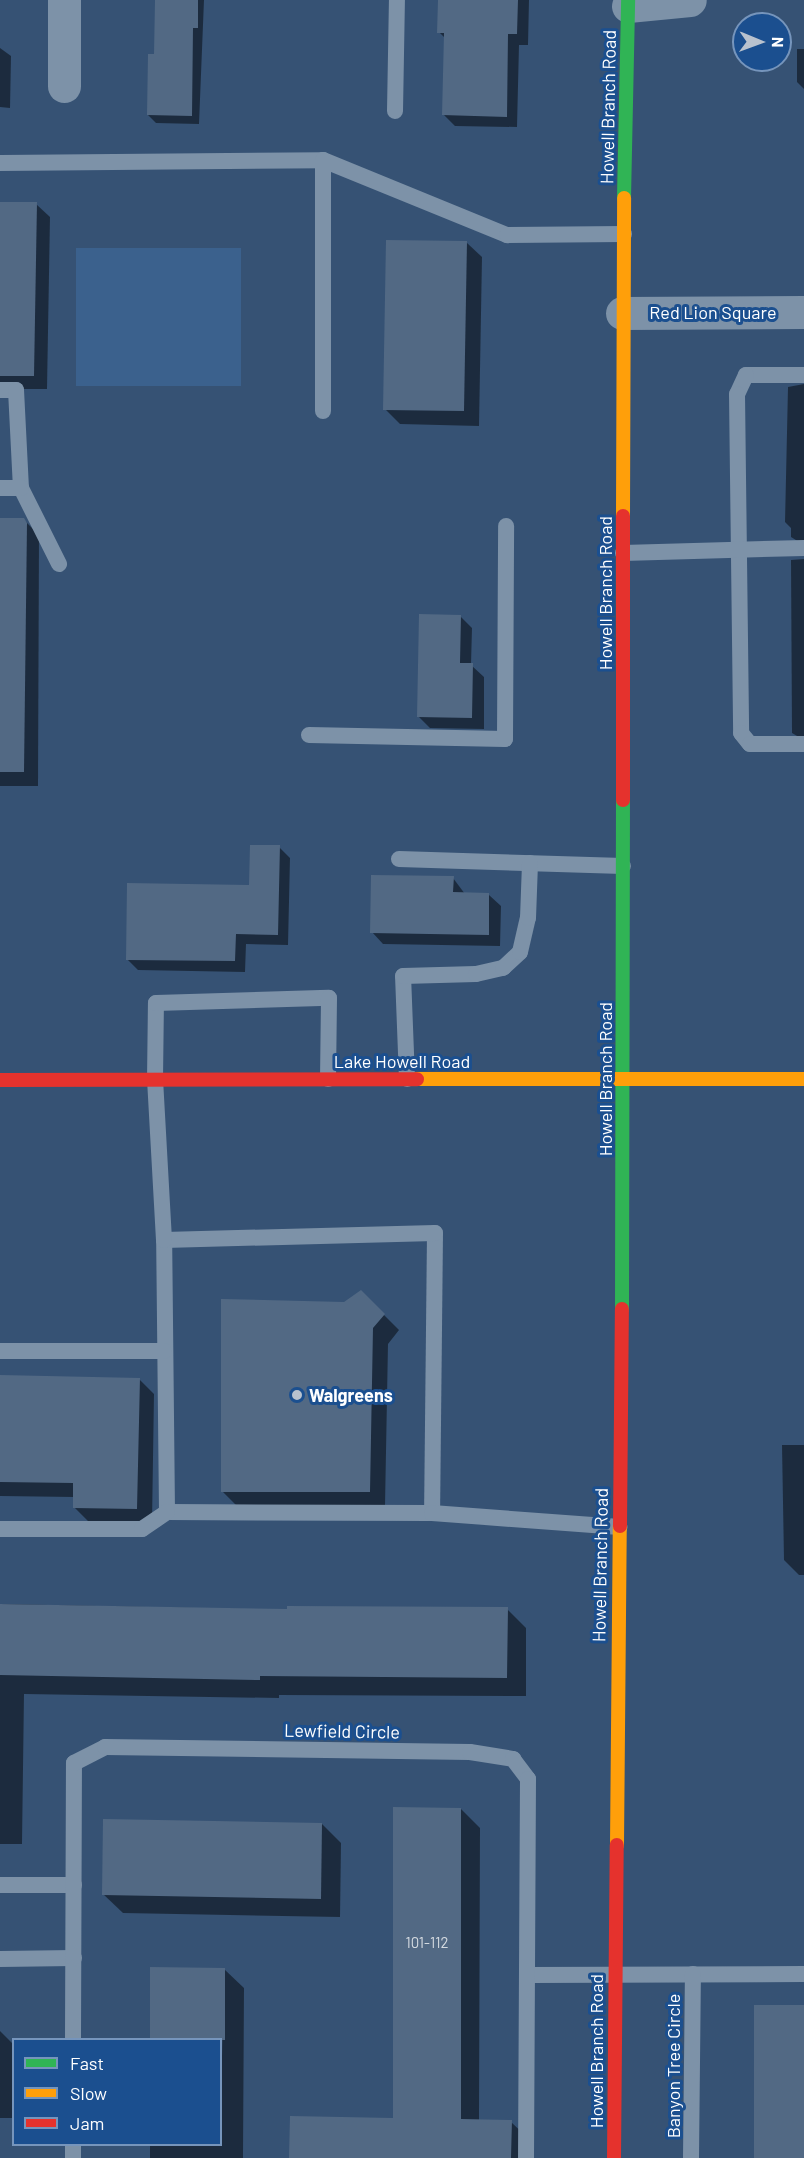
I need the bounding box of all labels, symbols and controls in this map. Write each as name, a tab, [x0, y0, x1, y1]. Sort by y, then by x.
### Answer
north arrow	[732, 12, 792, 72]
street label: Howell Branch Road	[596, 30, 620, 184]
text: N	[769, 37, 788, 48]
street label: Red Lion Square	[649, 301, 777, 323]
street label: Howell Branch Road	[594, 516, 616, 670]
street label: Howell Branch Road	[594, 1002, 616, 1156]
street label: Lake Howell Road	[334, 1050, 470, 1072]
place label: Walgreens	[309, 1384, 393, 1406]
marker: Walgreens	[290, 1388, 304, 1402]
street label: Howell Branch Road	[588, 1488, 612, 1642]
street label: Lewfield Circle	[284, 1719, 400, 1743]
house number: 101-112	[405, 1934, 449, 1952]
street label: Howell Branch Road	[585, 1974, 607, 2128]
street label: Banyon Tree Circle	[662, 1994, 684, 2138]
legend	[12, 2038, 222, 2146]
text: Fast	[70, 2052, 104, 2074]
text: Slow	[70, 2082, 107, 2104]
text: Jam	[70, 2112, 104, 2134]

